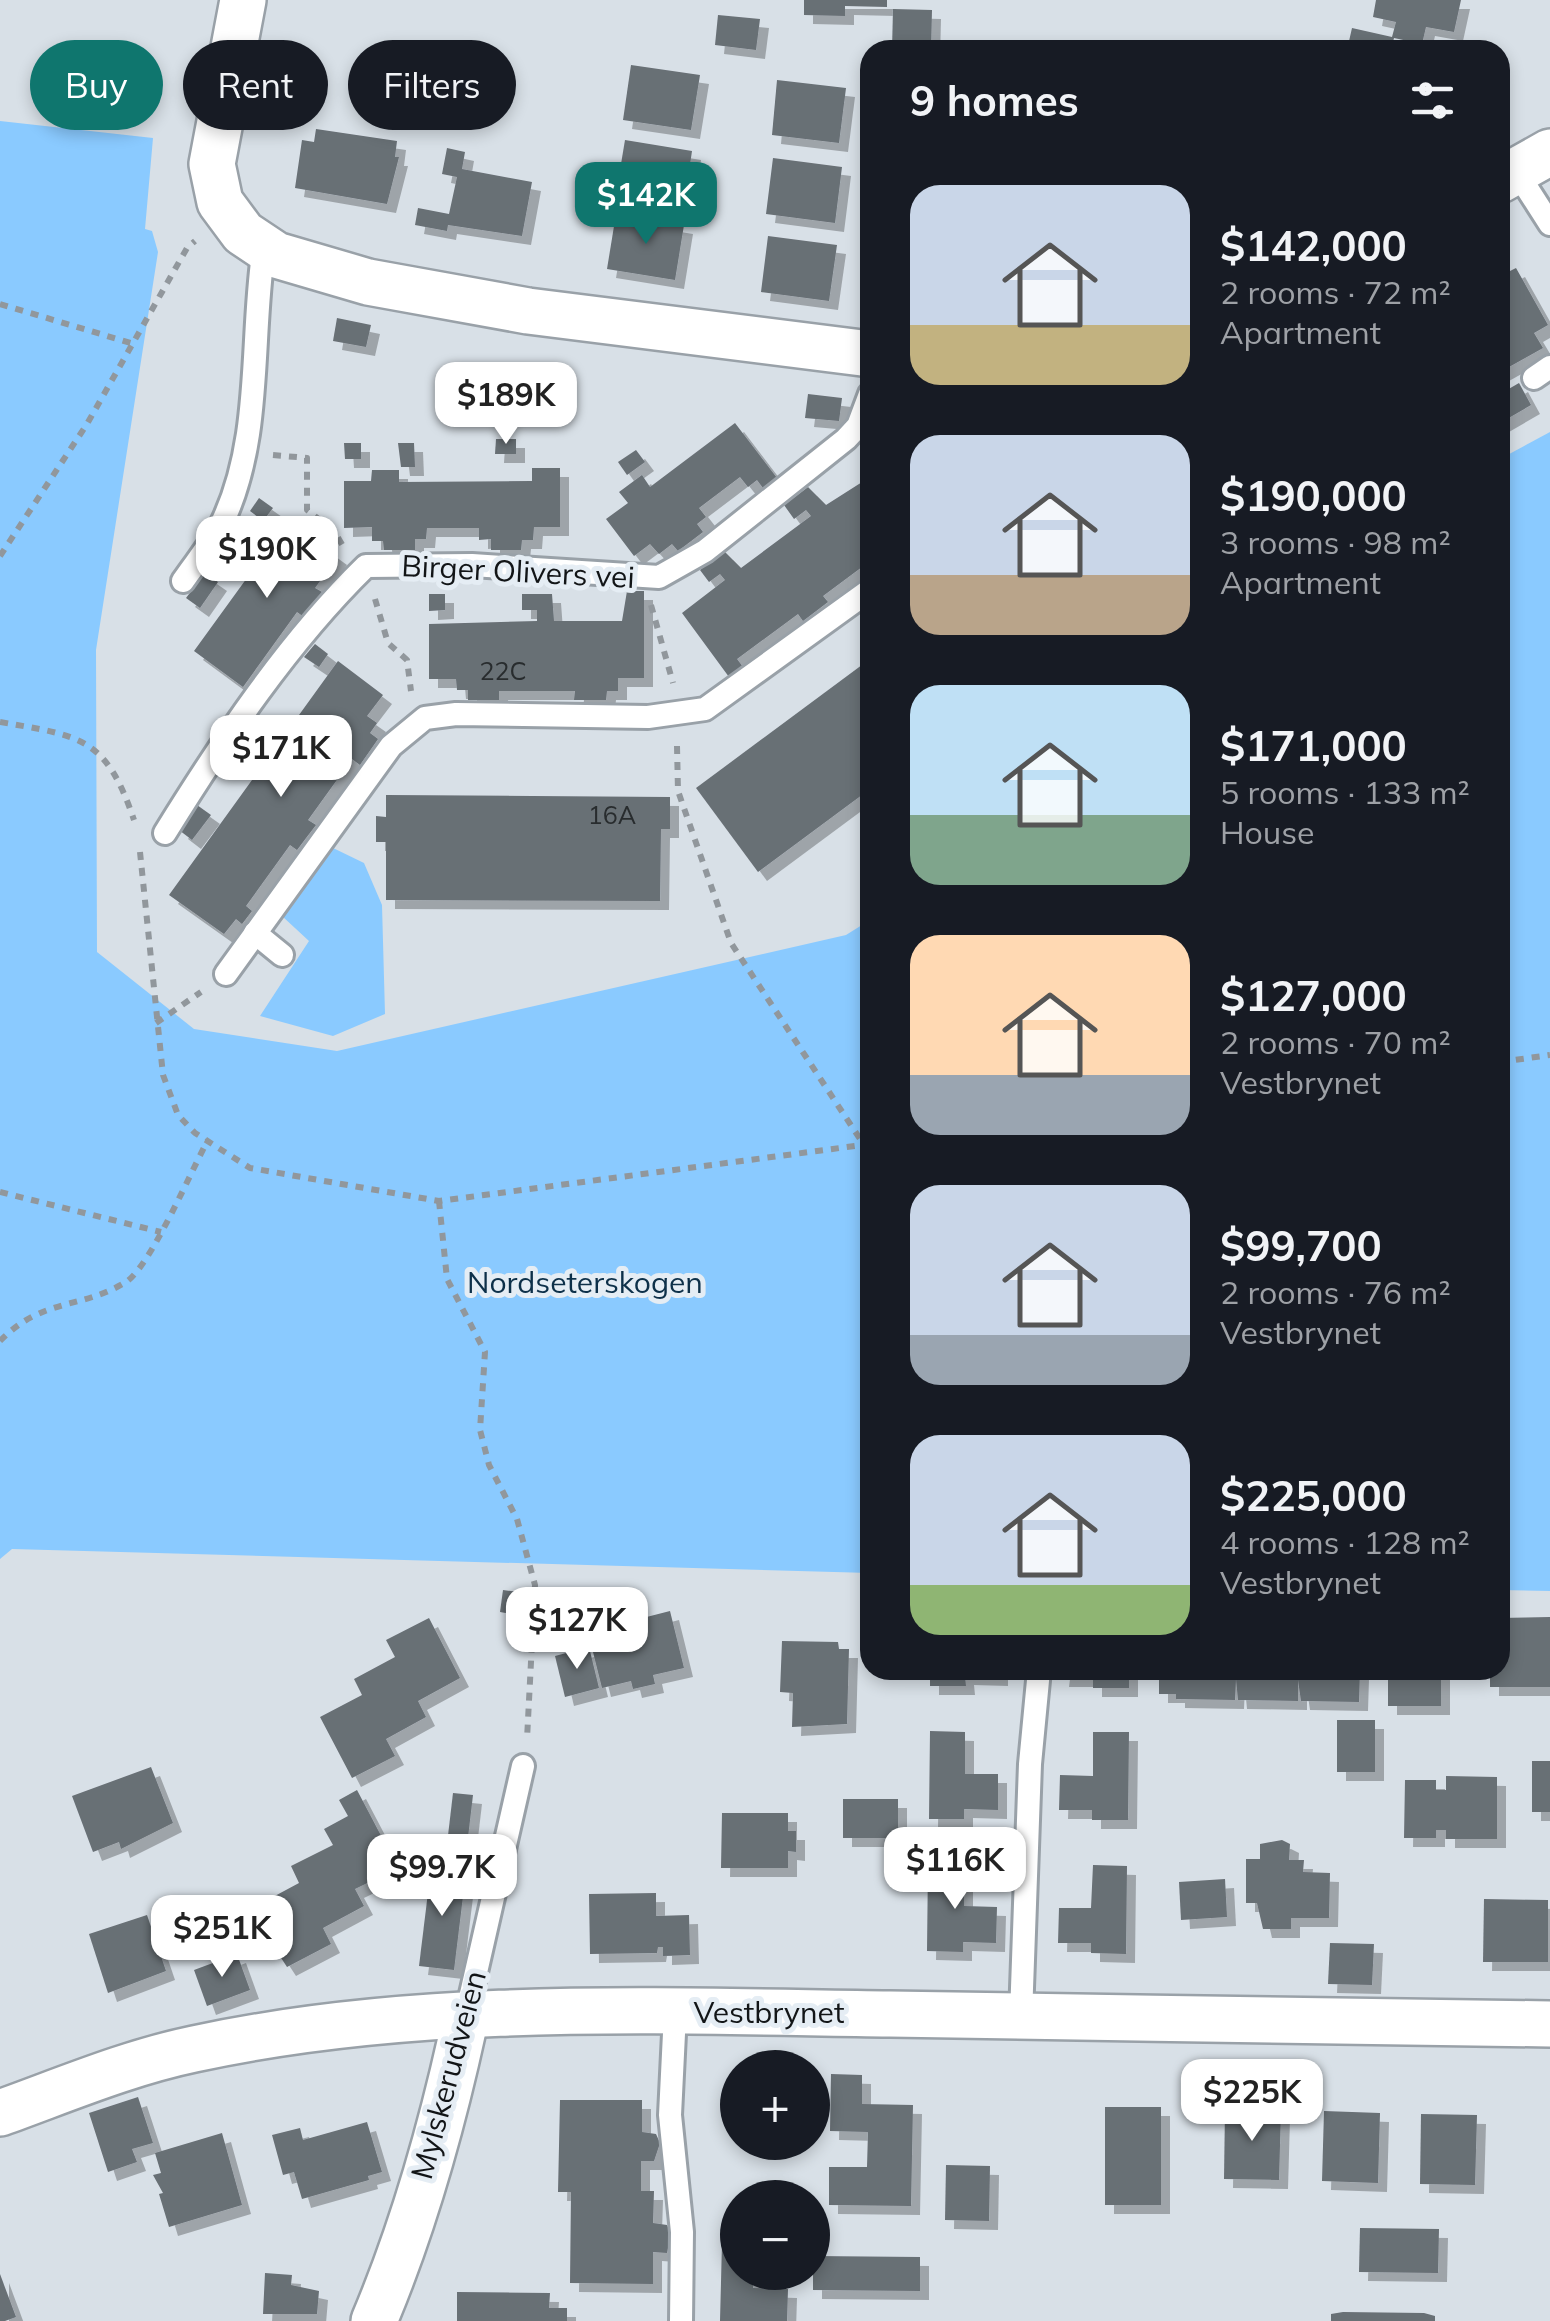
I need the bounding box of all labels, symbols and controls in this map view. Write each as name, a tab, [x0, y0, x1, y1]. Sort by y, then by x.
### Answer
chip: Buy	[30, 40, 163, 130]
chip: Rent	[183, 40, 328, 130]
chip: Filters	[348, 40, 516, 130]
icon: filters	[1405, 73, 1460, 128]
text: 9 homes	[910, 74, 1079, 127]
pin: $142K	[576, 162, 716, 247]
text: $142K	[597, 174, 695, 214]
text: $142,000	[1220, 219, 1407, 272]
icon: home	[990, 225, 1110, 345]
text: 2 rooms · 72 m²	[1220, 272, 1451, 312]
text: Apartment	[1220, 312, 1381, 352]
pin: $189K	[436, 362, 576, 447]
text: $189K	[457, 374, 555, 414]
text: $190,000	[1220, 469, 1407, 522]
icon: home	[990, 475, 1110, 595]
pin: $190K	[197, 516, 337, 601]
text: 3 rooms · 98 m²	[1220, 522, 1451, 562]
text: $190K	[218, 528, 316, 568]
street label: Birger Olivers vei	[400, 546, 636, 596]
text: Apartment	[1220, 562, 1381, 602]
house number: 22C	[479, 655, 527, 686]
pin: $171K	[211, 715, 351, 800]
text: $171,000	[1220, 719, 1407, 772]
icon: home	[990, 725, 1110, 845]
text: $171K	[232, 727, 330, 767]
text: 5 rooms · 133 m²	[1220, 772, 1470, 812]
house number: 16A	[588, 799, 636, 830]
text: House	[1220, 812, 1315, 852]
text: $127,000	[1220, 969, 1407, 1022]
icon: home	[990, 975, 1110, 1095]
text: 2 rooms · 70 m²	[1220, 1022, 1451, 1062]
text: Vestbrynet	[1220, 1062, 1381, 1102]
text: $99,700	[1220, 1219, 1382, 1272]
icon: home	[990, 1225, 1110, 1345]
park label: Nordseterskogen	[467, 1263, 703, 1301]
text: 2 rooms · 76 m²	[1220, 1272, 1451, 1312]
text: Vestbrynet	[1220, 1312, 1381, 1352]
text: $225,000	[1220, 1469, 1407, 1522]
icon: home	[990, 1475, 1110, 1595]
text: 4 rooms · 128 m²	[1220, 1522, 1470, 1562]
text: Vestbrynet	[1220, 1562, 1381, 1602]
pin: $127K	[507, 1587, 647, 1672]
text: $127K	[528, 1599, 626, 1639]
pin: $116K	[885, 1827, 1025, 1912]
pin: $99.7K	[361, 1834, 523, 1919]
text: $116K	[906, 1839, 1004, 1879]
text: $99.7K	[389, 1846, 495, 1886]
pin: $251K	[152, 1895, 292, 1980]
text: $251K	[173, 1907, 271, 1947]
street label: Mylskerudveien	[402, 1966, 494, 2183]
street label: Vestbrynet	[694, 1993, 844, 2031]
map controls	[720, 2050, 830, 2290]
button: +	[720, 2050, 830, 2160]
pin: $225K	[1182, 2059, 1322, 2144]
text: $225K	[1203, 2071, 1301, 2111]
button: −	[720, 2180, 830, 2290]

